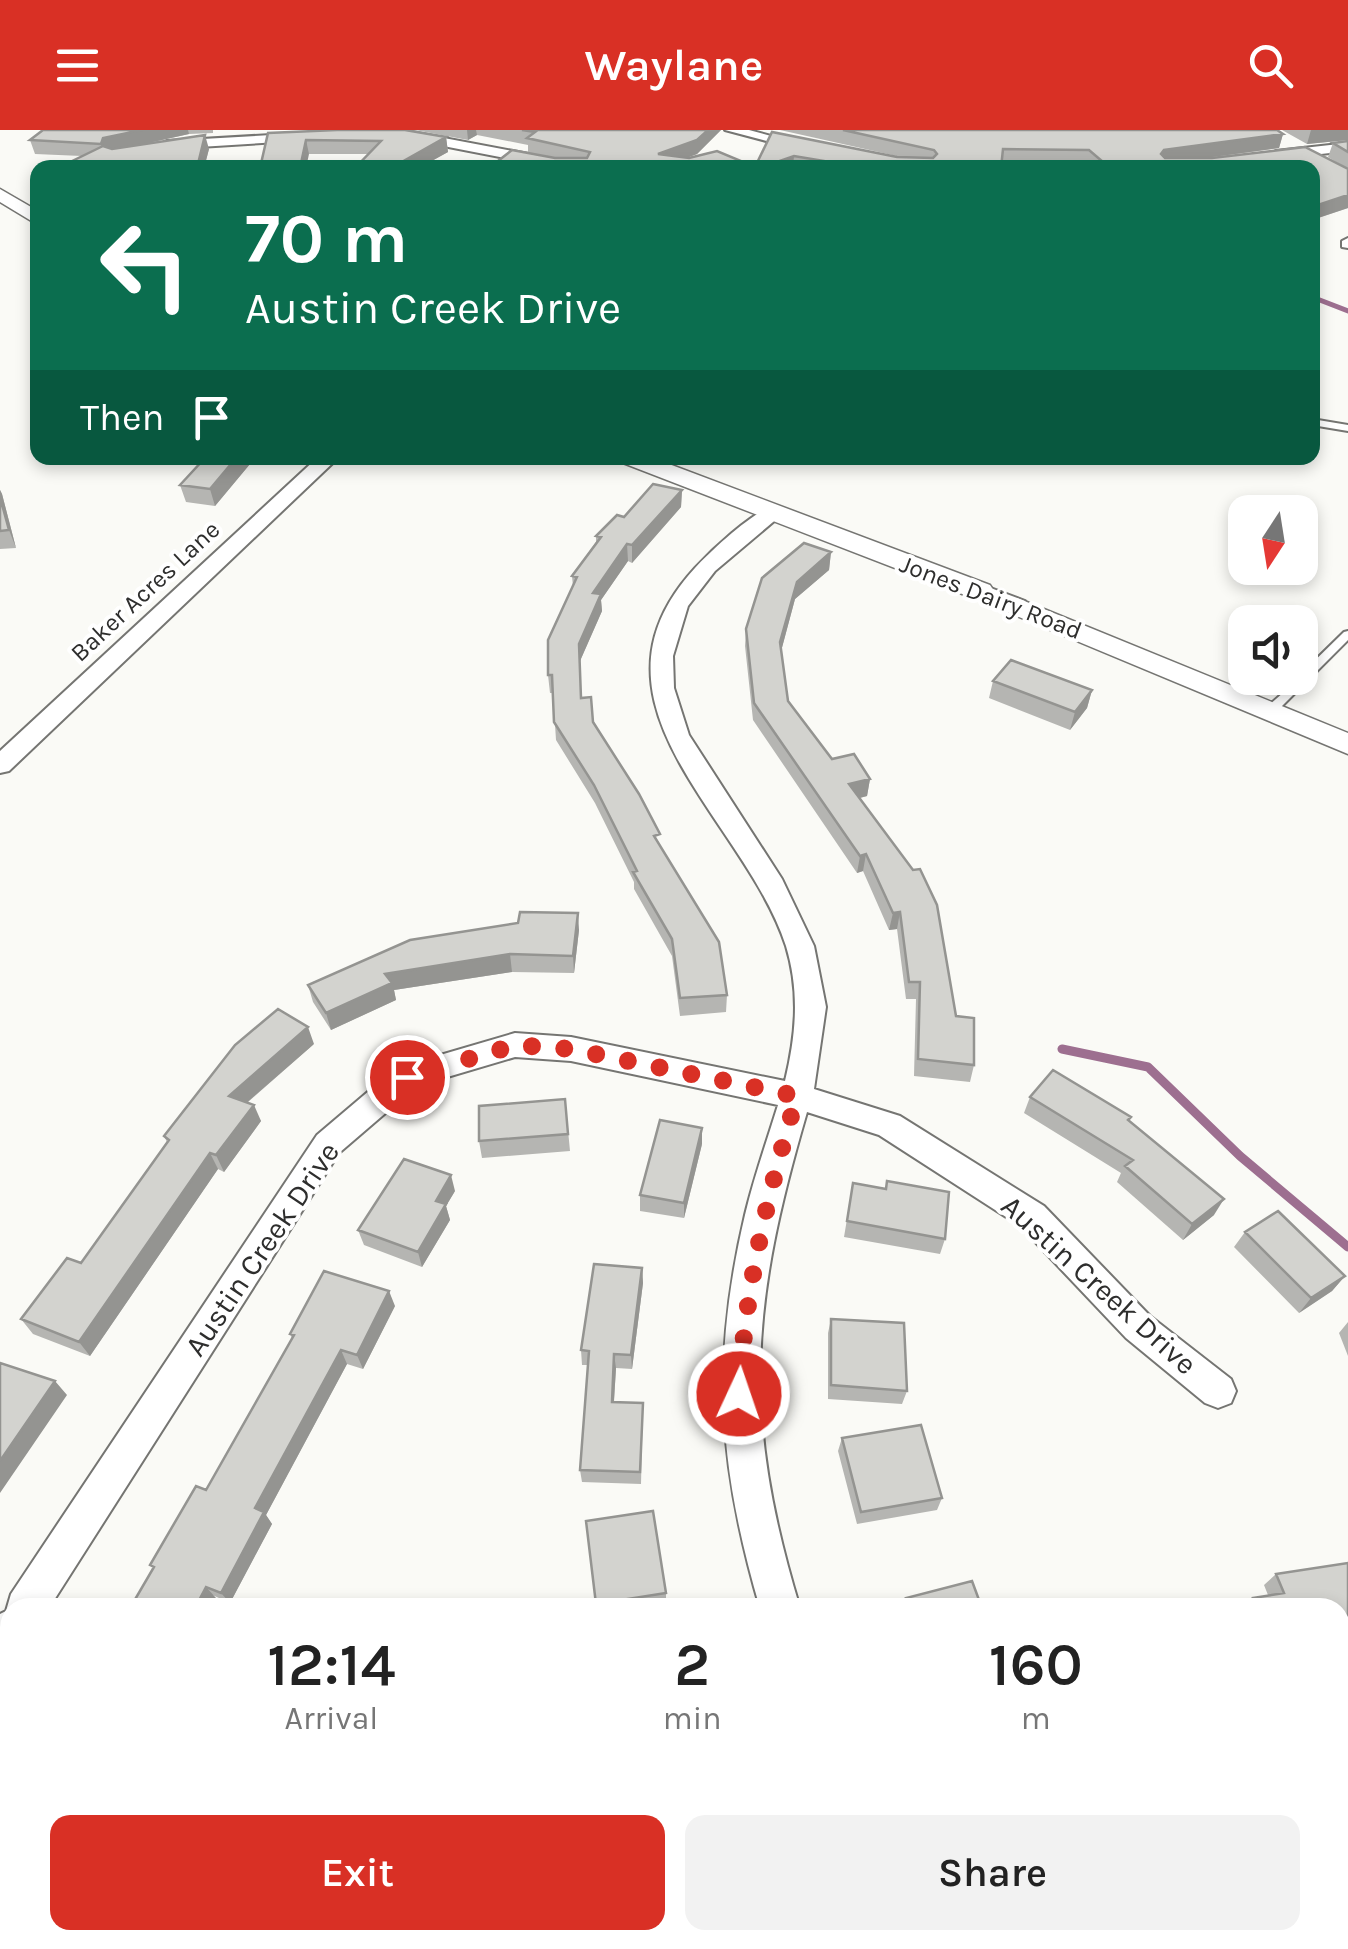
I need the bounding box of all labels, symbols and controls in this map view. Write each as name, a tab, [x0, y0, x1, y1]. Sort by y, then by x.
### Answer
icon: menu	[50, 38, 105, 93]
icon: search	[1243, 38, 1298, 93]
text: Waylane	[584, 39, 764, 91]
text: 70 m	[245, 198, 408, 280]
icon: left	[80, 200, 210, 330]
text: Austin Creek Drive	[245, 282, 621, 334]
icon: arrive	[184, 390, 239, 445]
text: Then	[80, 395, 164, 440]
north arrow	[1228, 495, 1318, 585]
map controls	[1228, 495, 1318, 695]
street label: Baker Acres Lane	[65, 515, 225, 667]
street label: Jones Dairy Road	[896, 549, 1086, 645]
button: sound	[1228, 605, 1318, 695]
pin	[365, 1035, 450, 1120]
icon: arrive	[380, 1050, 435, 1105]
street label: Austin Creek Drive	[177, 1135, 347, 1363]
street label: Austin Creek Drive	[994, 1188, 1204, 1382]
position arrow	[687, 1342, 791, 1446]
text: 12:14	[267, 1630, 396, 1700]
text: 2	[674, 1630, 710, 1700]
text: 160	[989, 1630, 1083, 1700]
text: Arrival	[285, 1700, 378, 1737]
text: min	[663, 1700, 722, 1737]
text: m	[1021, 1700, 1051, 1737]
button: Exit	[50, 1815, 665, 1930]
button: Share	[685, 1815, 1300, 1930]

